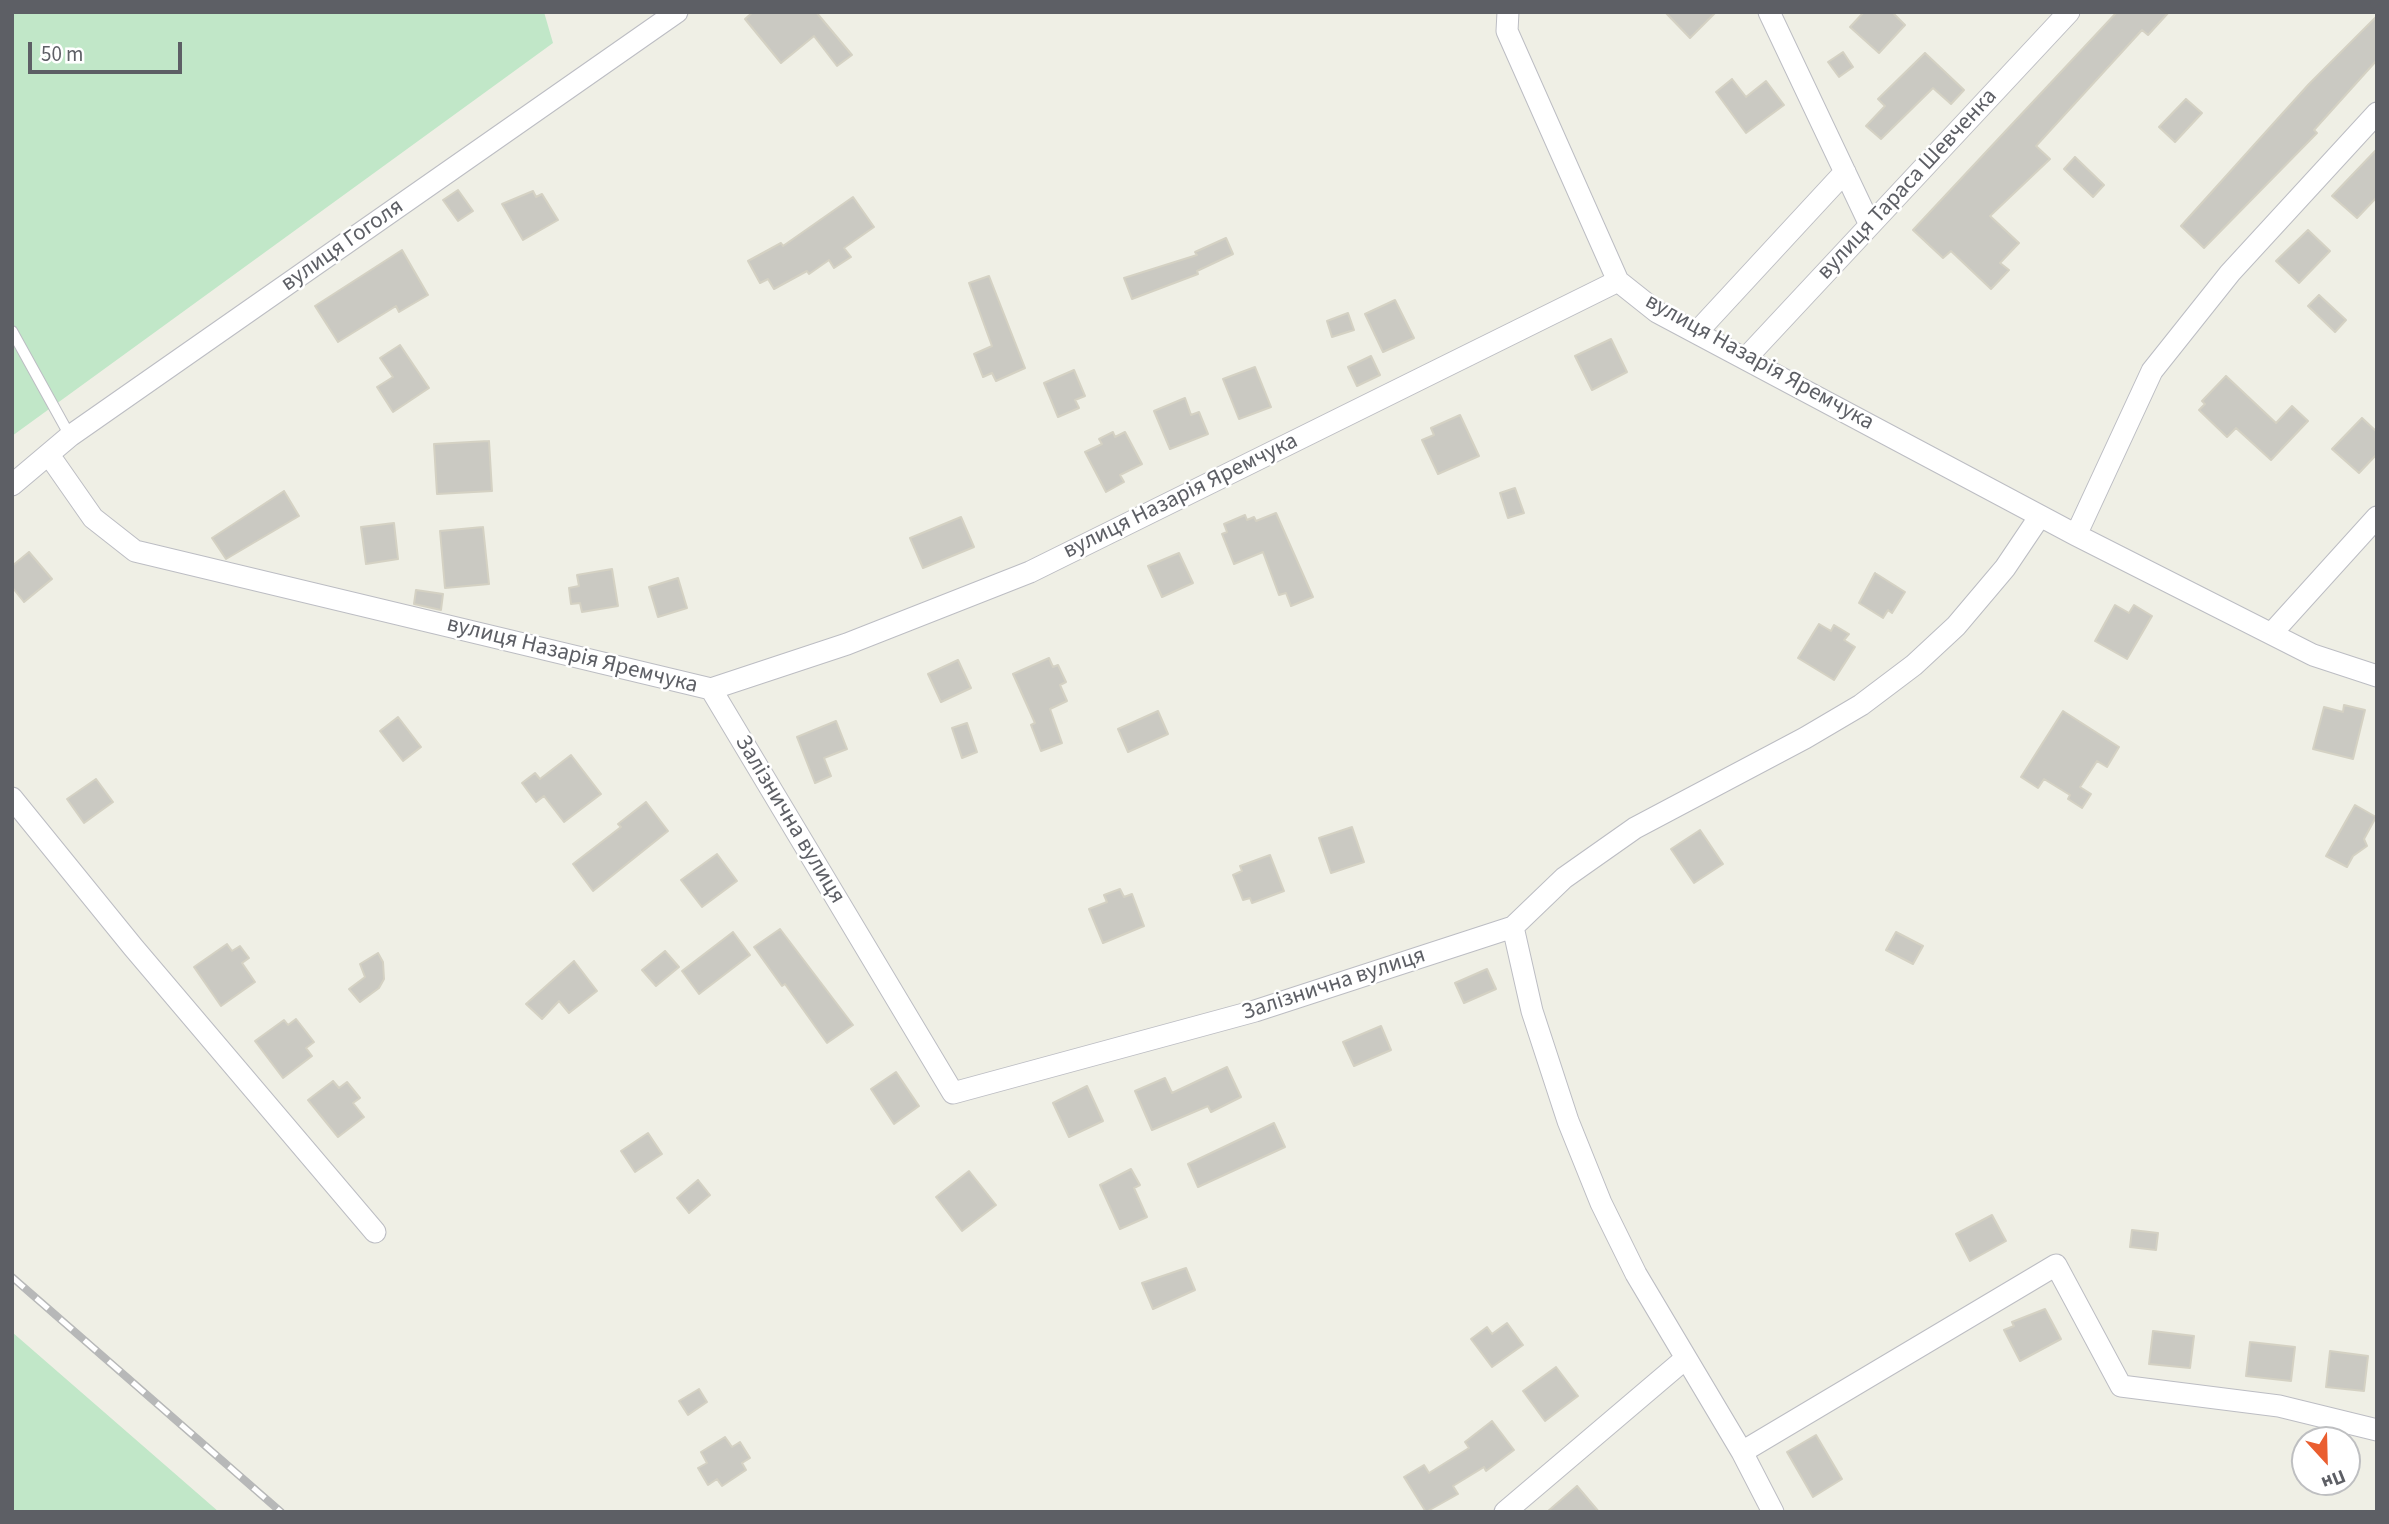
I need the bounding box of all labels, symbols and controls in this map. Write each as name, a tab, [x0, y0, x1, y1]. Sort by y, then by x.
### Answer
scale bar	[32, 28, 186, 72]
text: 50 m	[41, 39, 83, 69]
street label: вулиця Тараса Шевченка	[1812, 84, 2004, 286]
street label: вулиця Гоголя	[276, 194, 410, 298]
street label: вулиця Назарія Яремчука	[1640, 288, 1878, 438]
street label: вулиця Назарія Яремчука	[1059, 428, 1303, 566]
street label: вулиця Назарія Яремчука	[444, 611, 700, 701]
street label: Залізнична вулиця	[728, 731, 850, 909]
street label: Залізнична вулиця	[1239, 942, 1429, 1028]
north arrow	[2291, 1426, 2361, 1496]
text: Пн	[2317, 1462, 2349, 1496]

